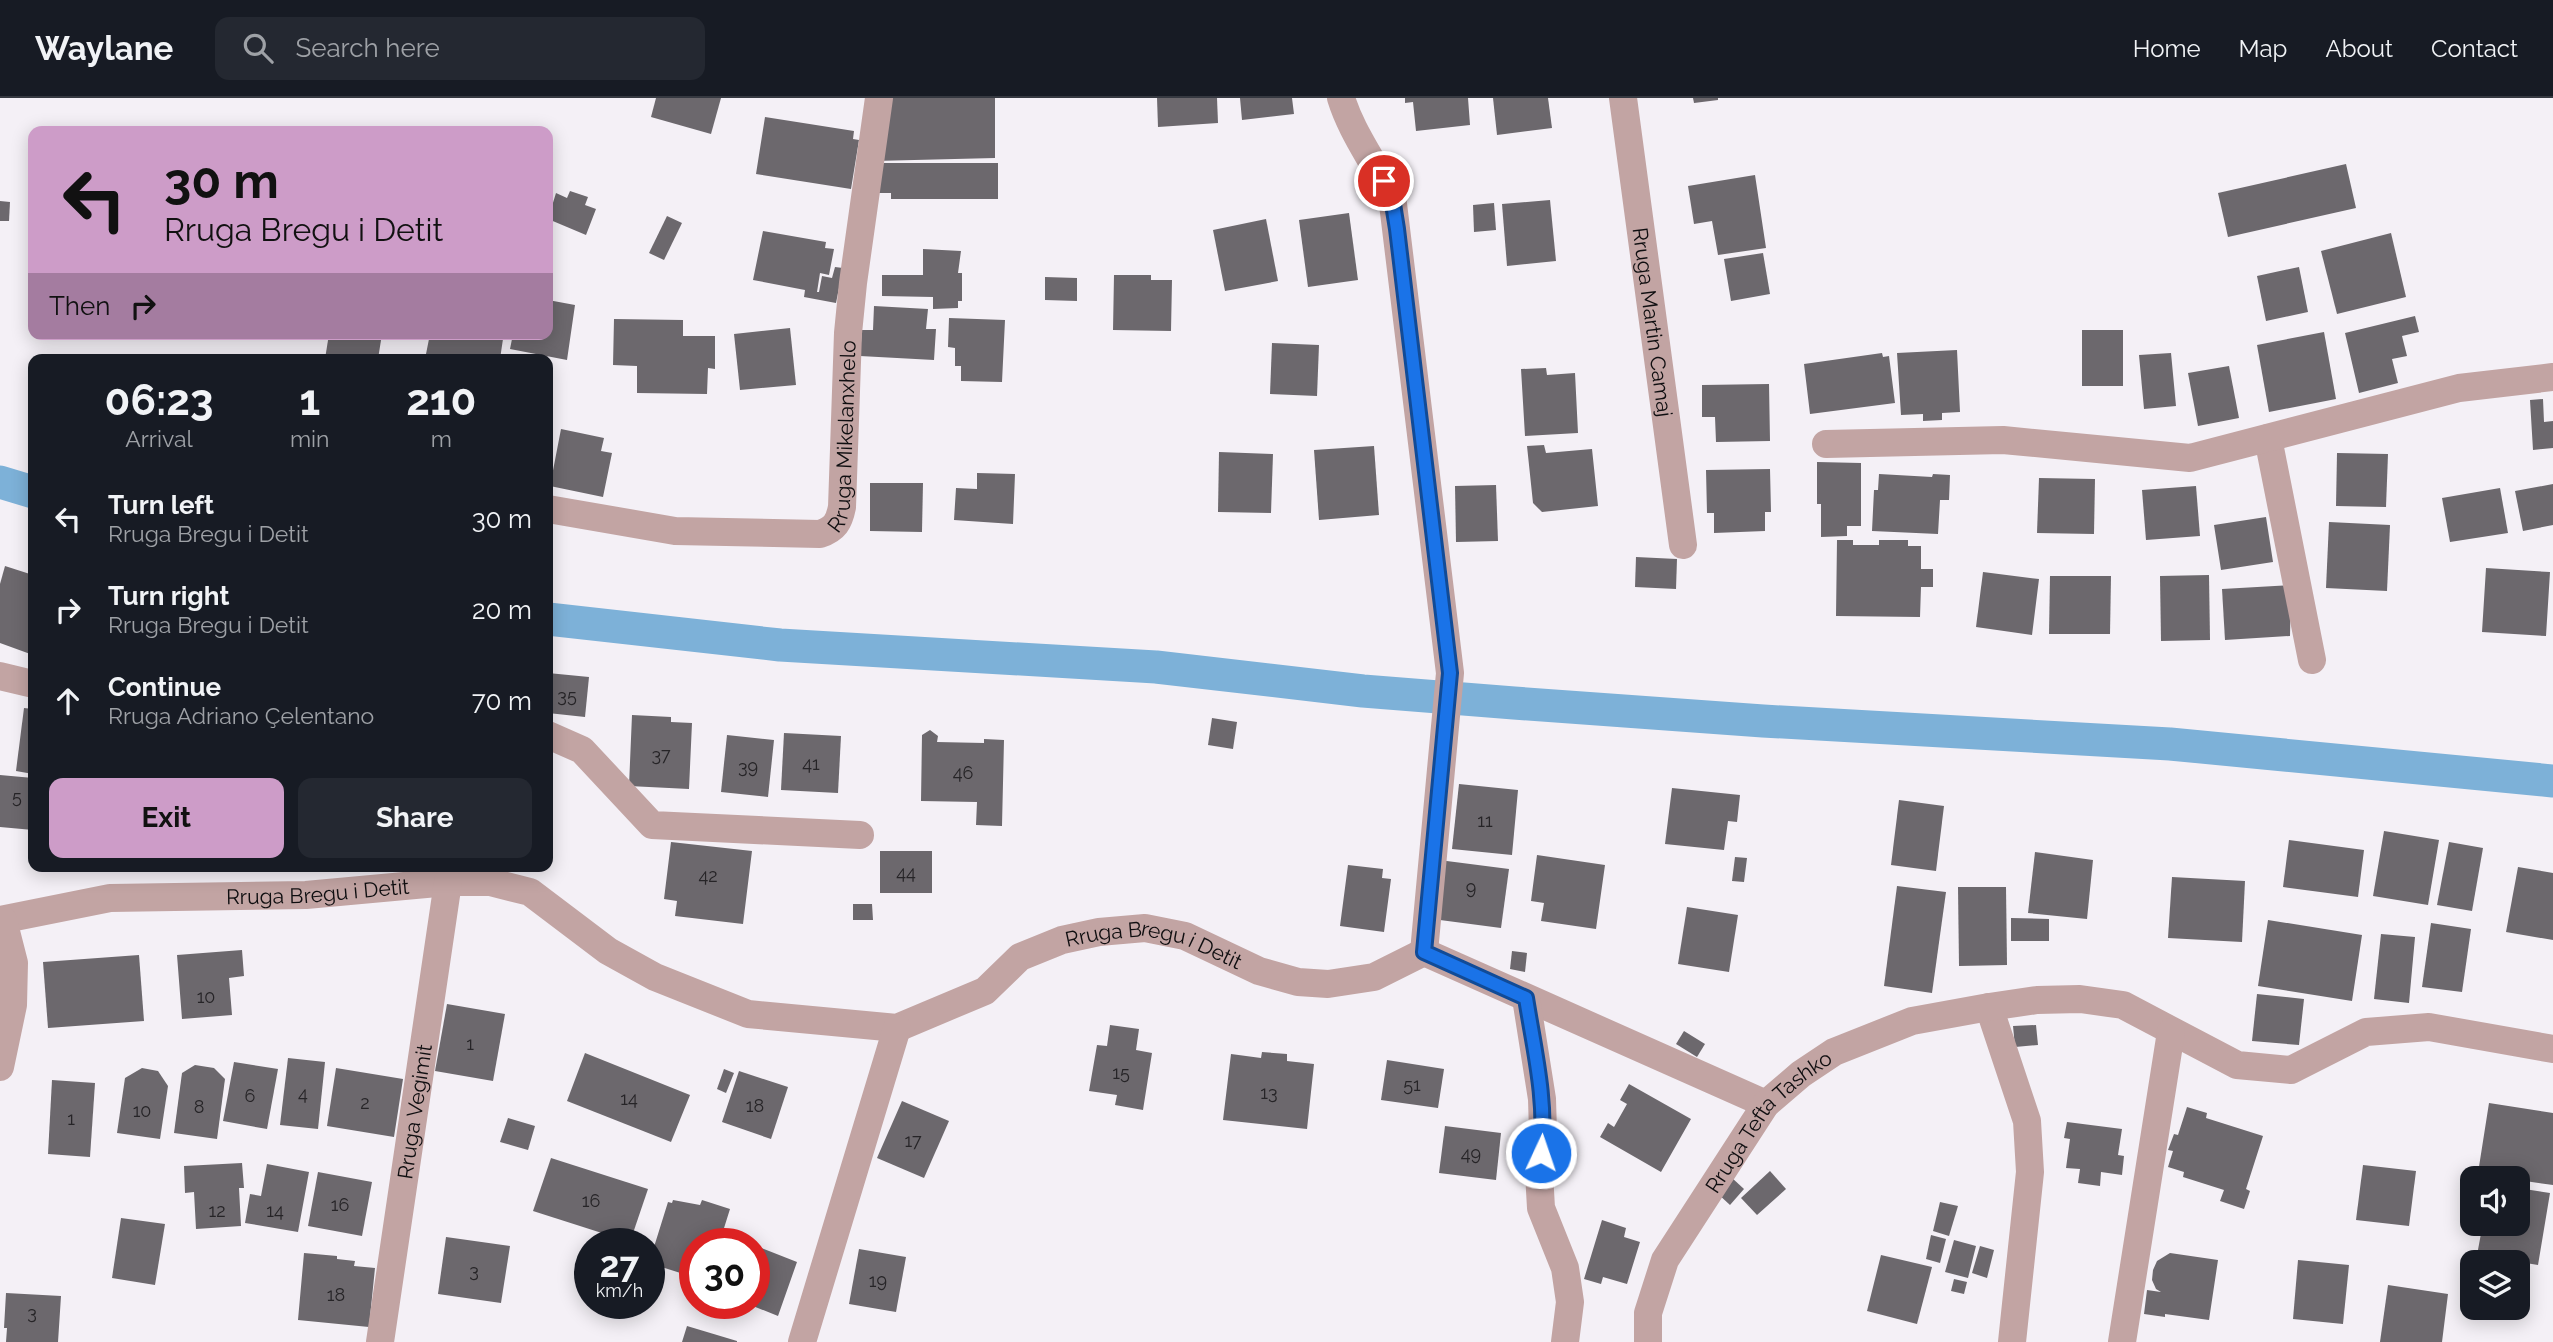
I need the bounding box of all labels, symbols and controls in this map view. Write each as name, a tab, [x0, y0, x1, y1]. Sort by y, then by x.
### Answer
search box	[215, 17, 705, 80]
text: Waylane	[35, 29, 173, 68]
icon: search	[239, 29, 277, 67]
text: Search here	[295, 33, 440, 63]
text: Home	[2133, 34, 2201, 63]
text: Map	[2239, 34, 2287, 63]
text: About	[2325, 34, 2393, 63]
text: Contact	[2431, 34, 2518, 63]
pin	[1354, 151, 1414, 211]
text: 30 m	[164, 152, 279, 209]
icon: left	[49, 154, 140, 245]
icon: arrive	[1365, 162, 1403, 200]
text: Rruga Bregu i Detit	[164, 211, 443, 248]
street label: Rruga Martin Camaj	[1628, 226, 1678, 418]
icon: right	[124, 287, 162, 325]
text: Then	[49, 291, 110, 321]
street label: Rruga Mikelanxhelo	[822, 340, 860, 537]
text: 06:23	[105, 376, 213, 425]
text: 1	[299, 376, 320, 425]
text: 210	[406, 376, 476, 425]
text: Arrival	[125, 425, 193, 452]
text: min	[290, 425, 330, 452]
text: m	[431, 425, 452, 452]
text: Turn left	[108, 490, 214, 520]
icon: left	[49, 500, 87, 538]
text: 30 m	[472, 504, 532, 534]
text: Rruga Bregu i Detit	[108, 520, 309, 547]
text: Turn right	[108, 581, 229, 611]
icon: right	[49, 591, 87, 629]
text: 20 m	[472, 595, 532, 625]
text: Rruga Bregu i Detit	[108, 611, 309, 638]
text: Continue	[108, 672, 221, 702]
icon: ahead	[49, 682, 87, 720]
house number: 35	[557, 685, 577, 706]
text: 70 m	[472, 686, 532, 716]
text: Rruga Adriano Çelentano	[108, 702, 374, 729]
house number: 37	[651, 744, 671, 765]
house number: 41	[802, 753, 820, 774]
house number: 39	[738, 756, 758, 777]
house number: 46	[953, 762, 973, 783]
button: Exit	[49, 778, 284, 858]
button: Share	[298, 778, 532, 858]
house number: 5	[12, 786, 22, 807]
house number: 11	[1477, 810, 1493, 831]
house number: 44	[896, 862, 916, 883]
house number: 42	[698, 865, 718, 886]
street label: Rruga Bregu i Detit	[226, 873, 410, 909]
house number: 9	[1466, 877, 1476, 898]
street label: Rruga Bregu i Detit	[1063, 915, 1246, 974]
house number: 10	[197, 986, 215, 1007]
house number: 1	[466, 1033, 474, 1054]
street label: Rruga Vegimit	[392, 1042, 436, 1181]
street label: Rruga Tefta Tashko	[1700, 1045, 1836, 1197]
house number: 15	[1112, 1062, 1130, 1083]
house number: 51	[1403, 1074, 1421, 1095]
house number: 13	[1260, 1082, 1278, 1103]
house number: 4	[298, 1083, 308, 1104]
house number: 6	[245, 1085, 256, 1106]
house number: 14	[620, 1088, 638, 1109]
house number: 2	[360, 1092, 370, 1113]
house number: 18	[746, 1095, 764, 1116]
house number: 8	[194, 1096, 204, 1117]
house number: 10	[133, 1100, 151, 1121]
house number: 1	[67, 1108, 75, 1129]
position arrow	[1504, 1116, 1578, 1190]
house number: 17	[904, 1130, 922, 1151]
house number: 49	[1461, 1143, 1481, 1164]
map controls	[2460, 1166, 2530, 1320]
button: sound	[2460, 1166, 2530, 1236]
house number: 16	[582, 1190, 600, 1211]
house number: 16	[331, 1194, 349, 1215]
house number: 12	[208, 1200, 226, 1221]
house number: 14	[266, 1200, 284, 1221]
speed limit sign: 30	[679, 1228, 770, 1319]
text: 27	[600, 1244, 639, 1285]
button: layers	[2460, 1250, 2530, 1320]
house number: 3	[469, 1260, 479, 1281]
house number: 19	[869, 1270, 887, 1291]
text: km/h	[596, 1280, 643, 1301]
house number: 18	[327, 1284, 345, 1305]
house number: 3	[27, 1302, 37, 1323]

